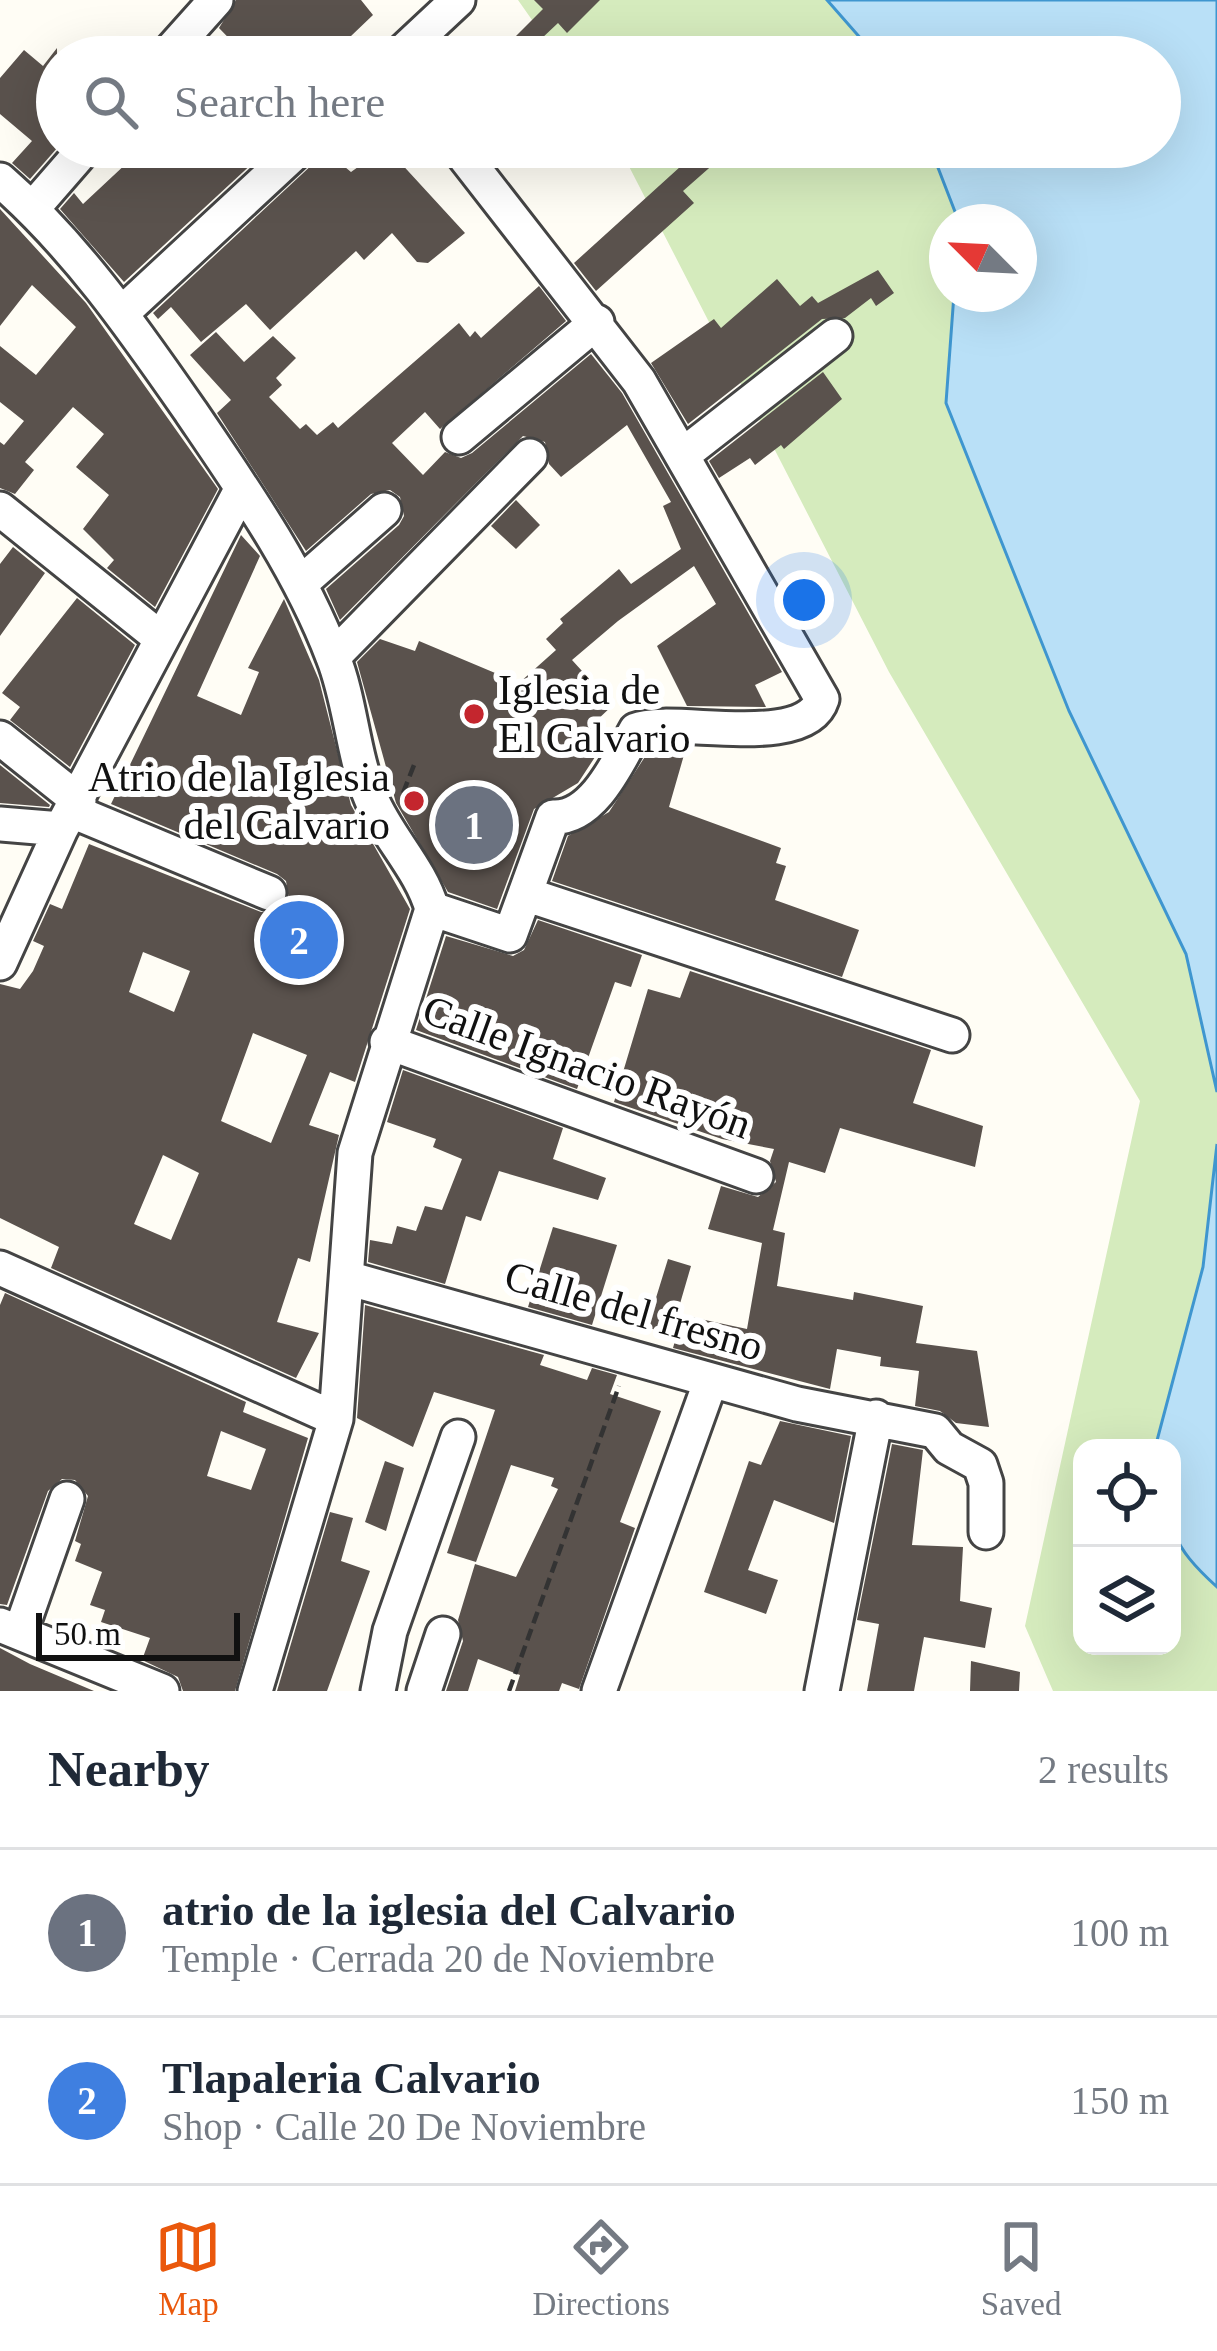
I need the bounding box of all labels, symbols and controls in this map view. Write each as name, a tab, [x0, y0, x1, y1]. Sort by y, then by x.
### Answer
search box	[36, 36, 1181, 168]
icon: search	[78, 69, 144, 135]
text: Search here	[174, 77, 385, 127]
north arrow	[929, 204, 1037, 312]
your location	[774, 570, 834, 630]
place label: Iglesia de El Calvario	[498, 667, 690, 761]
marker: Iglesia de El Calvario	[461, 701, 487, 727]
place label: Atrio de la Iglesia del Calvario	[88, 754, 390, 848]
pin: 1	[435, 780, 513, 870]
marker: Atrio de la Iglesia del Calvario	[401, 788, 427, 814]
pin: 2	[260, 895, 338, 985]
street label: Calle Ignacio Rayón	[417, 986, 757, 1148]
street label: Calle del fresno	[500, 1252, 768, 1370]
map controls	[1073, 1439, 1181, 1655]
button: locate	[1073, 1439, 1181, 1547]
button: layers	[1073, 1547, 1181, 1655]
scale bar	[36, 1607, 240, 1660]
text: 50 m	[54, 1616, 121, 1652]
text: Nearby	[48, 1741, 209, 1797]
text: 2 results	[1038, 1748, 1169, 1791]
text: atrio de la iglesia del Calvario	[162, 1885, 736, 1935]
text: 1	[77, 1911, 97, 1954]
text: 100 m	[1070, 1911, 1169, 1954]
text: Temple · Cerrada 20 de Noviembre	[162, 1937, 715, 1980]
text: Tlapaleria Calvario	[162, 2053, 541, 2103]
text: 2	[77, 2079, 97, 2122]
text: 150 m	[1070, 2079, 1169, 2122]
text: Shop · Calle 20 De Noviembre	[162, 2105, 646, 2148]
tab: Map	[155, 2214, 221, 2323]
tab: Directions	[532, 2214, 670, 2323]
tab: Saved	[981, 2214, 1062, 2323]

